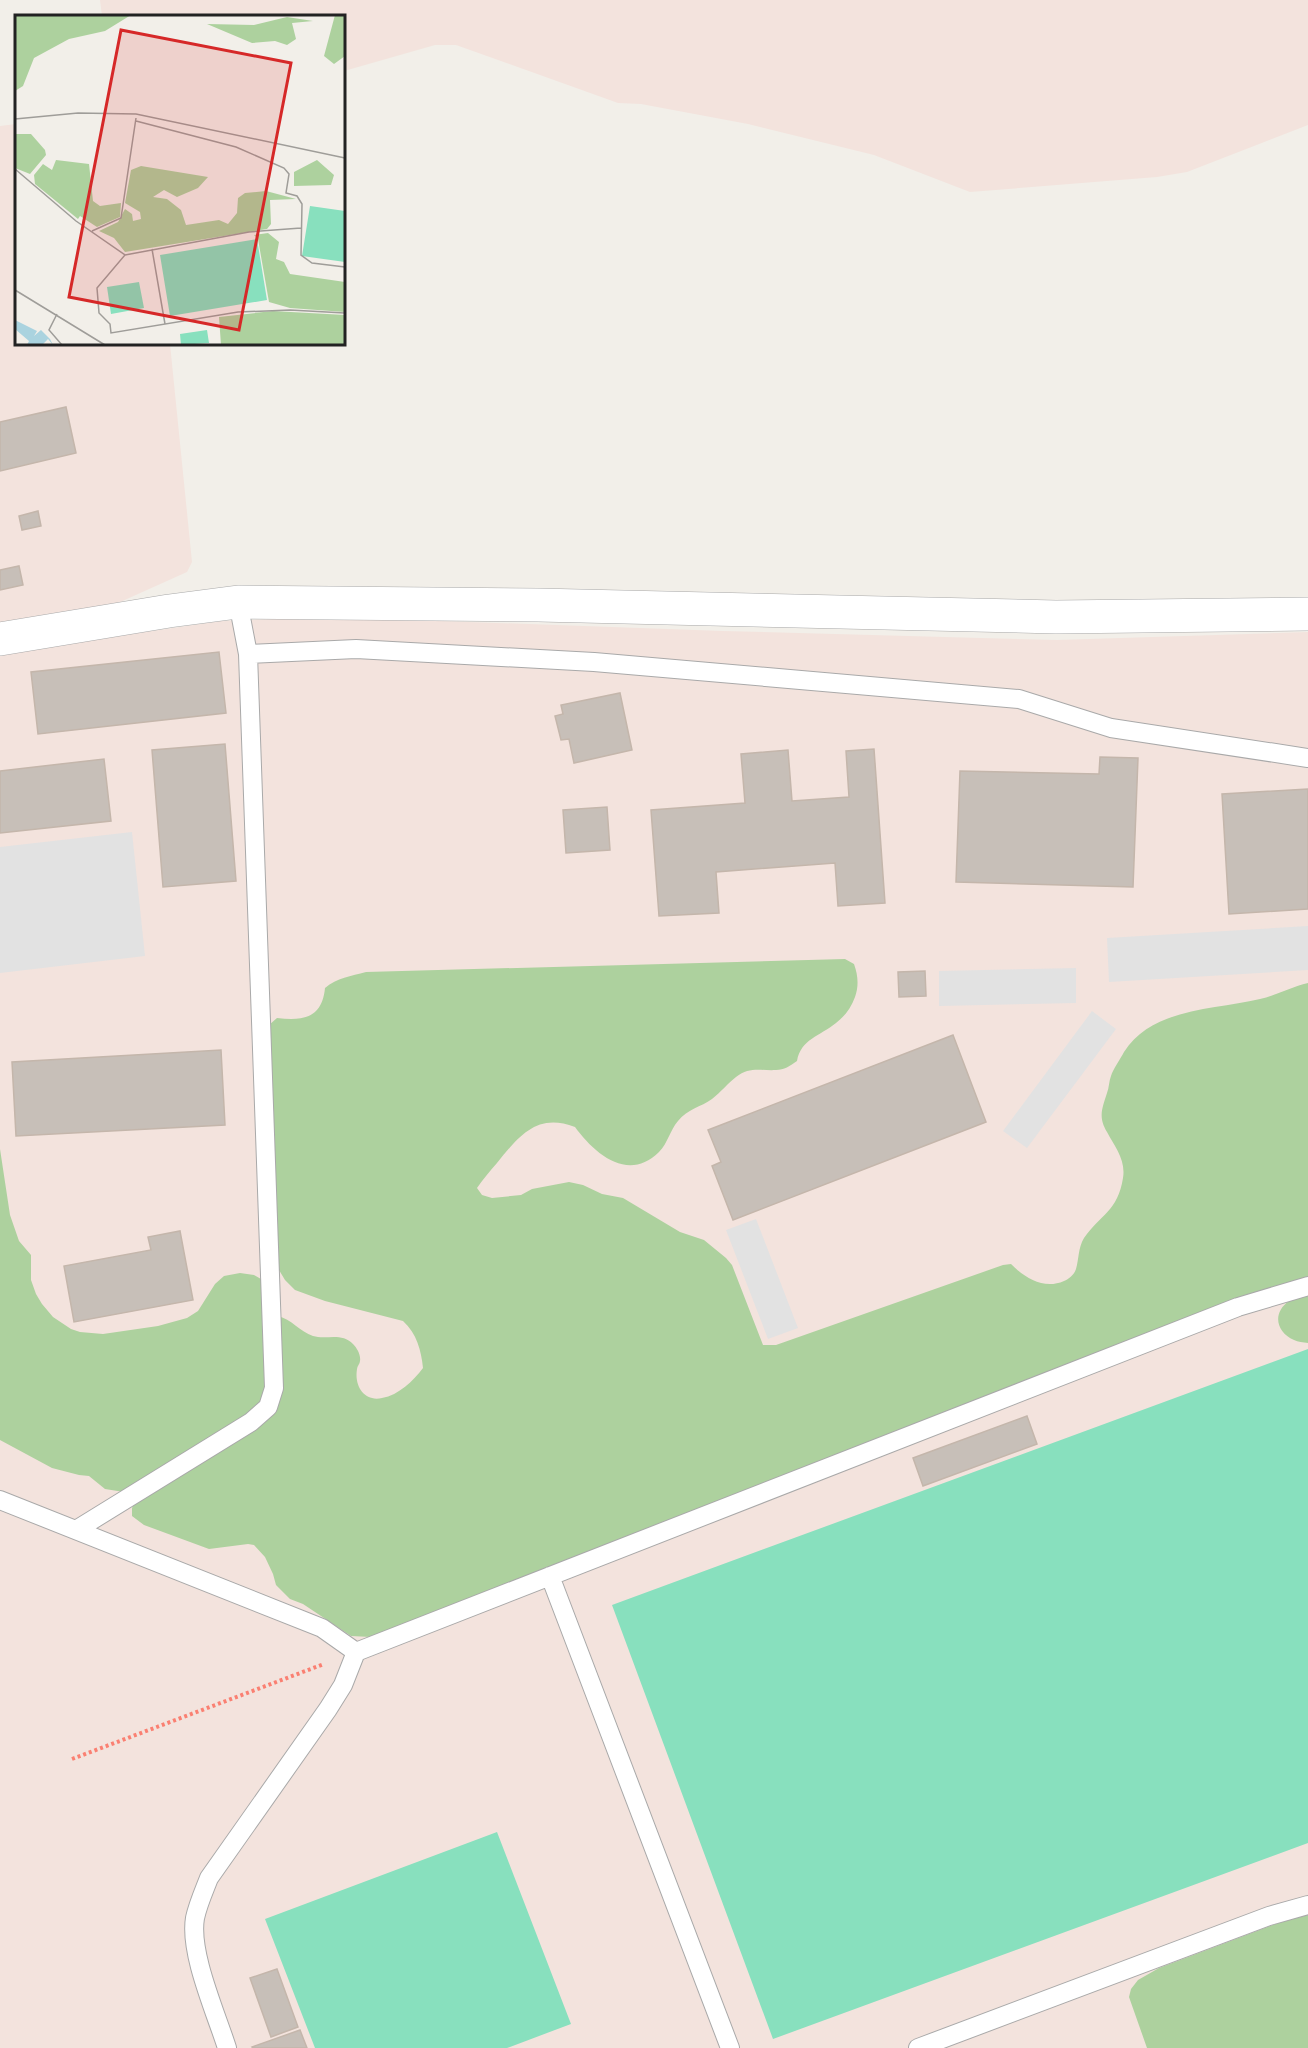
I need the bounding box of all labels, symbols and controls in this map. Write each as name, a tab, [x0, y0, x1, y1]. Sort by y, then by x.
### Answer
inset map	[15, 15, 345, 345]

